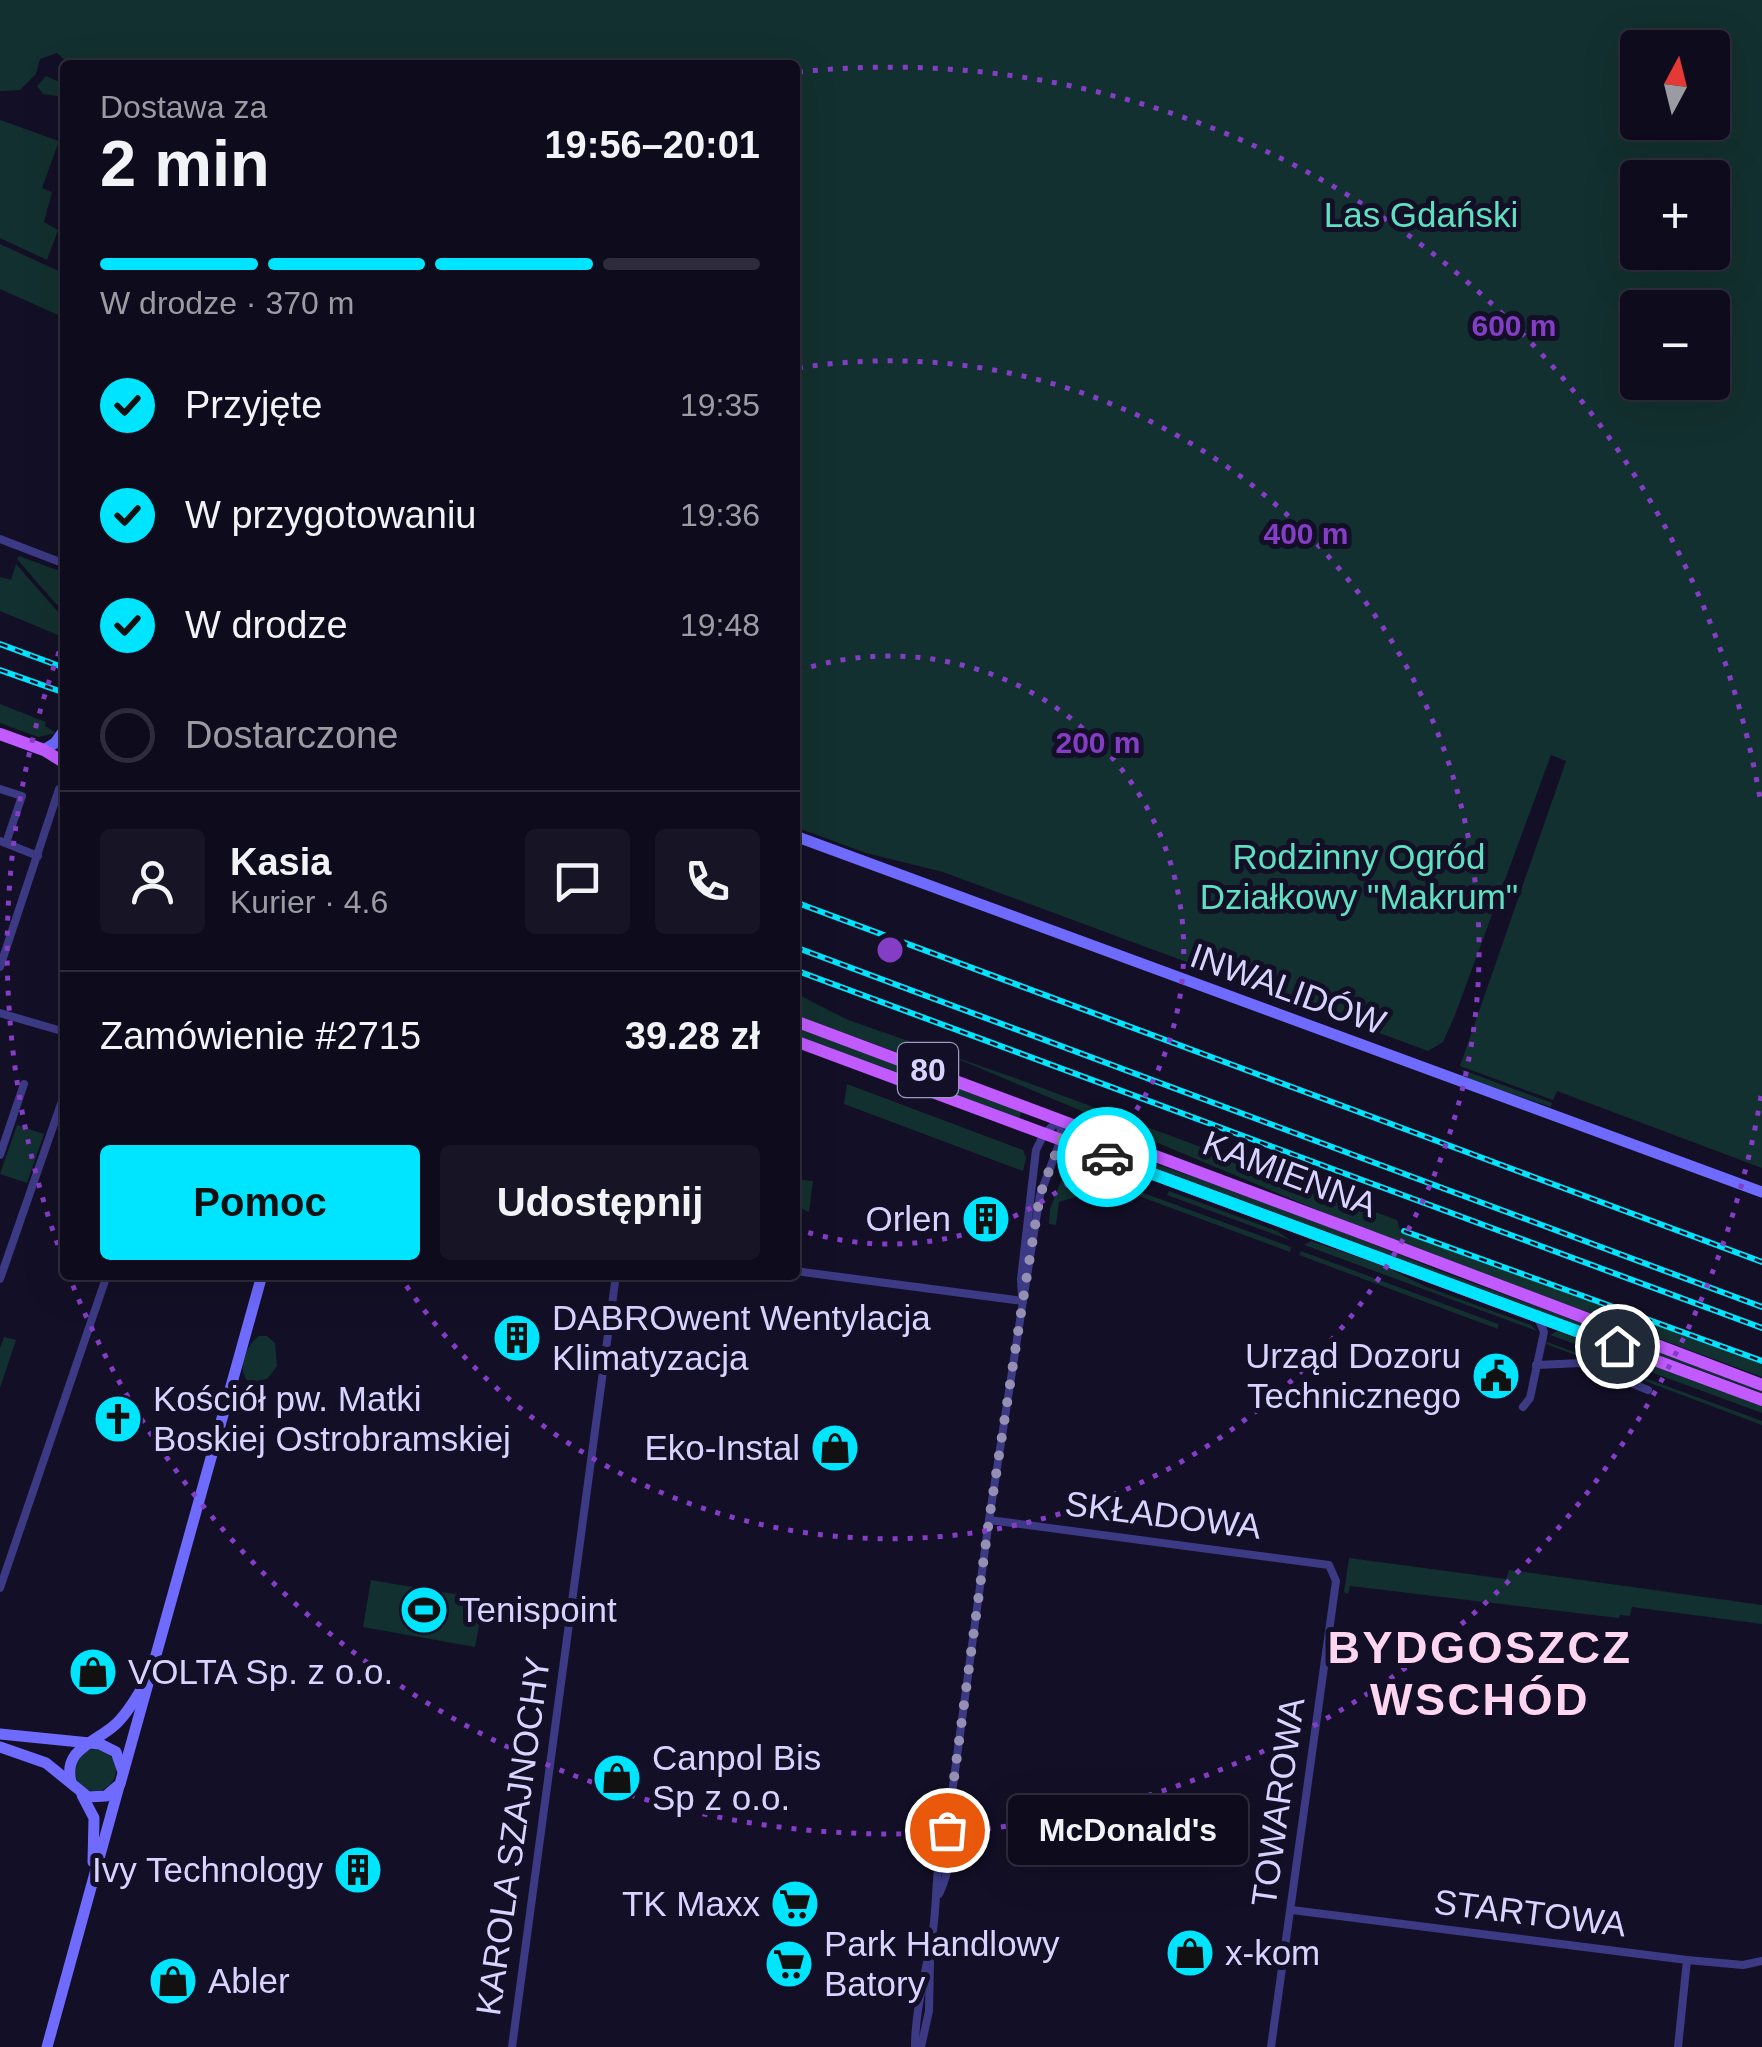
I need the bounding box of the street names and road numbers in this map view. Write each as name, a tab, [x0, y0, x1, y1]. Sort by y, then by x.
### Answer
street label: INWALIDÓW	[1185, 935, 1391, 1042]
road number: 80	[898, 1043, 958, 1097]
street label: KAMIENNA	[1198, 1123, 1383, 1225]
street label: SKŁADOWA	[1063, 1483, 1264, 1546]
street label: KAROLA SZAJNOCHY	[468, 1654, 557, 2018]
street label: TOWAROWA	[1244, 1694, 1312, 1909]
street label: STARTOWA	[1432, 1881, 1629, 1944]

